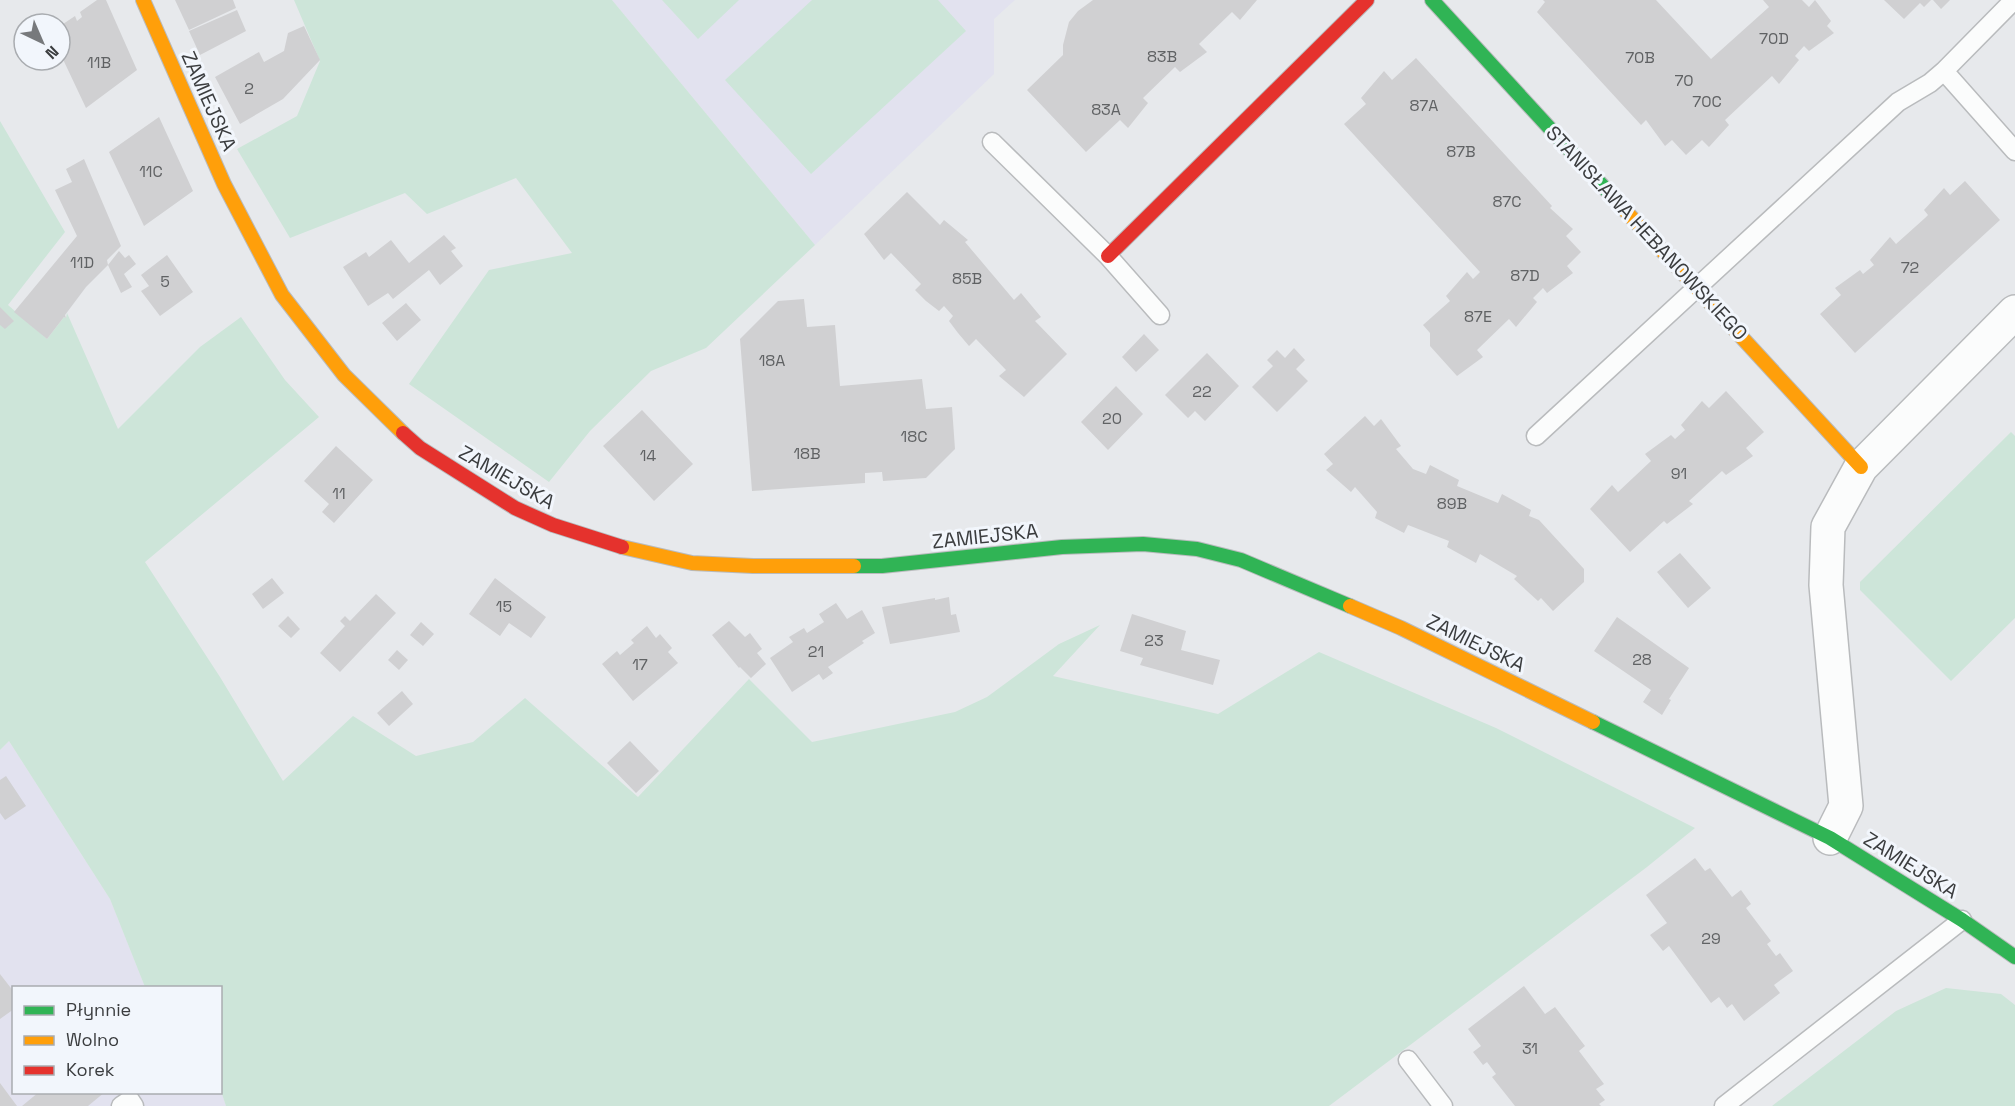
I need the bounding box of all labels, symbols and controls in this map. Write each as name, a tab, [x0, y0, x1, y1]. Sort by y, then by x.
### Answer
north arrow	[12, 12, 72, 72]
house number: 70D	[1759, 28, 1789, 49]
text: N	[41, 41, 63, 64]
house number: 83B	[1147, 46, 1177, 67]
street label: ZAMIEJSKA	[175, 47, 243, 155]
house number: 70B	[1625, 47, 1655, 68]
house number: 11B	[87, 52, 111, 73]
house number: 70	[1674, 70, 1694, 91]
house number: 2	[244, 78, 254, 99]
house number: 70C	[1692, 91, 1722, 112]
house number: 87A	[1410, 95, 1438, 116]
house number: 83A	[1091, 99, 1121, 120]
street label: STANISŁAWA HEBANOWSKIEGO	[1540, 120, 1754, 346]
house number: 87B	[1446, 141, 1476, 162]
house number: 11C	[139, 161, 163, 182]
house number: 87C	[1492, 191, 1522, 212]
house number: 11D	[70, 252, 94, 273]
house number: 72	[1901, 257, 1919, 278]
house number: 87D	[1510, 265, 1540, 286]
house number: 85B	[952, 268, 982, 289]
house number: 5	[160, 271, 170, 292]
house number: 87E	[1464, 306, 1492, 327]
house number: 18A	[759, 350, 785, 371]
house number: 22	[1192, 381, 1212, 402]
house number: 20	[1102, 408, 1122, 429]
house number: 18C	[901, 426, 927, 447]
street label: ZAMIEJSKA	[454, 439, 560, 515]
house number: 18B	[793, 443, 821, 464]
house number: 14	[640, 445, 656, 466]
house number: 91	[1671, 463, 1687, 484]
house number: 11	[332, 483, 346, 504]
house number: 89B	[1437, 493, 1467, 514]
street label: ZAMIEJSKA	[931, 517, 1040, 554]
house number: 15	[496, 596, 512, 617]
street label: ZAMIEJSKA	[1422, 608, 1530, 678]
house number: 23	[1144, 630, 1164, 651]
house number: 21	[808, 641, 824, 662]
house number: 28	[1632, 649, 1652, 670]
house number: 17	[632, 654, 648, 675]
street label: ZAMIEJSKA	[1859, 826, 1963, 904]
house number: 29	[1701, 928, 1721, 949]
legend	[12, 986, 222, 1094]
text: Płynnie	[66, 998, 131, 1021]
text: Wolno	[66, 1028, 119, 1051]
house number: 31	[1522, 1038, 1538, 1059]
text: Korek	[66, 1058, 115, 1081]

